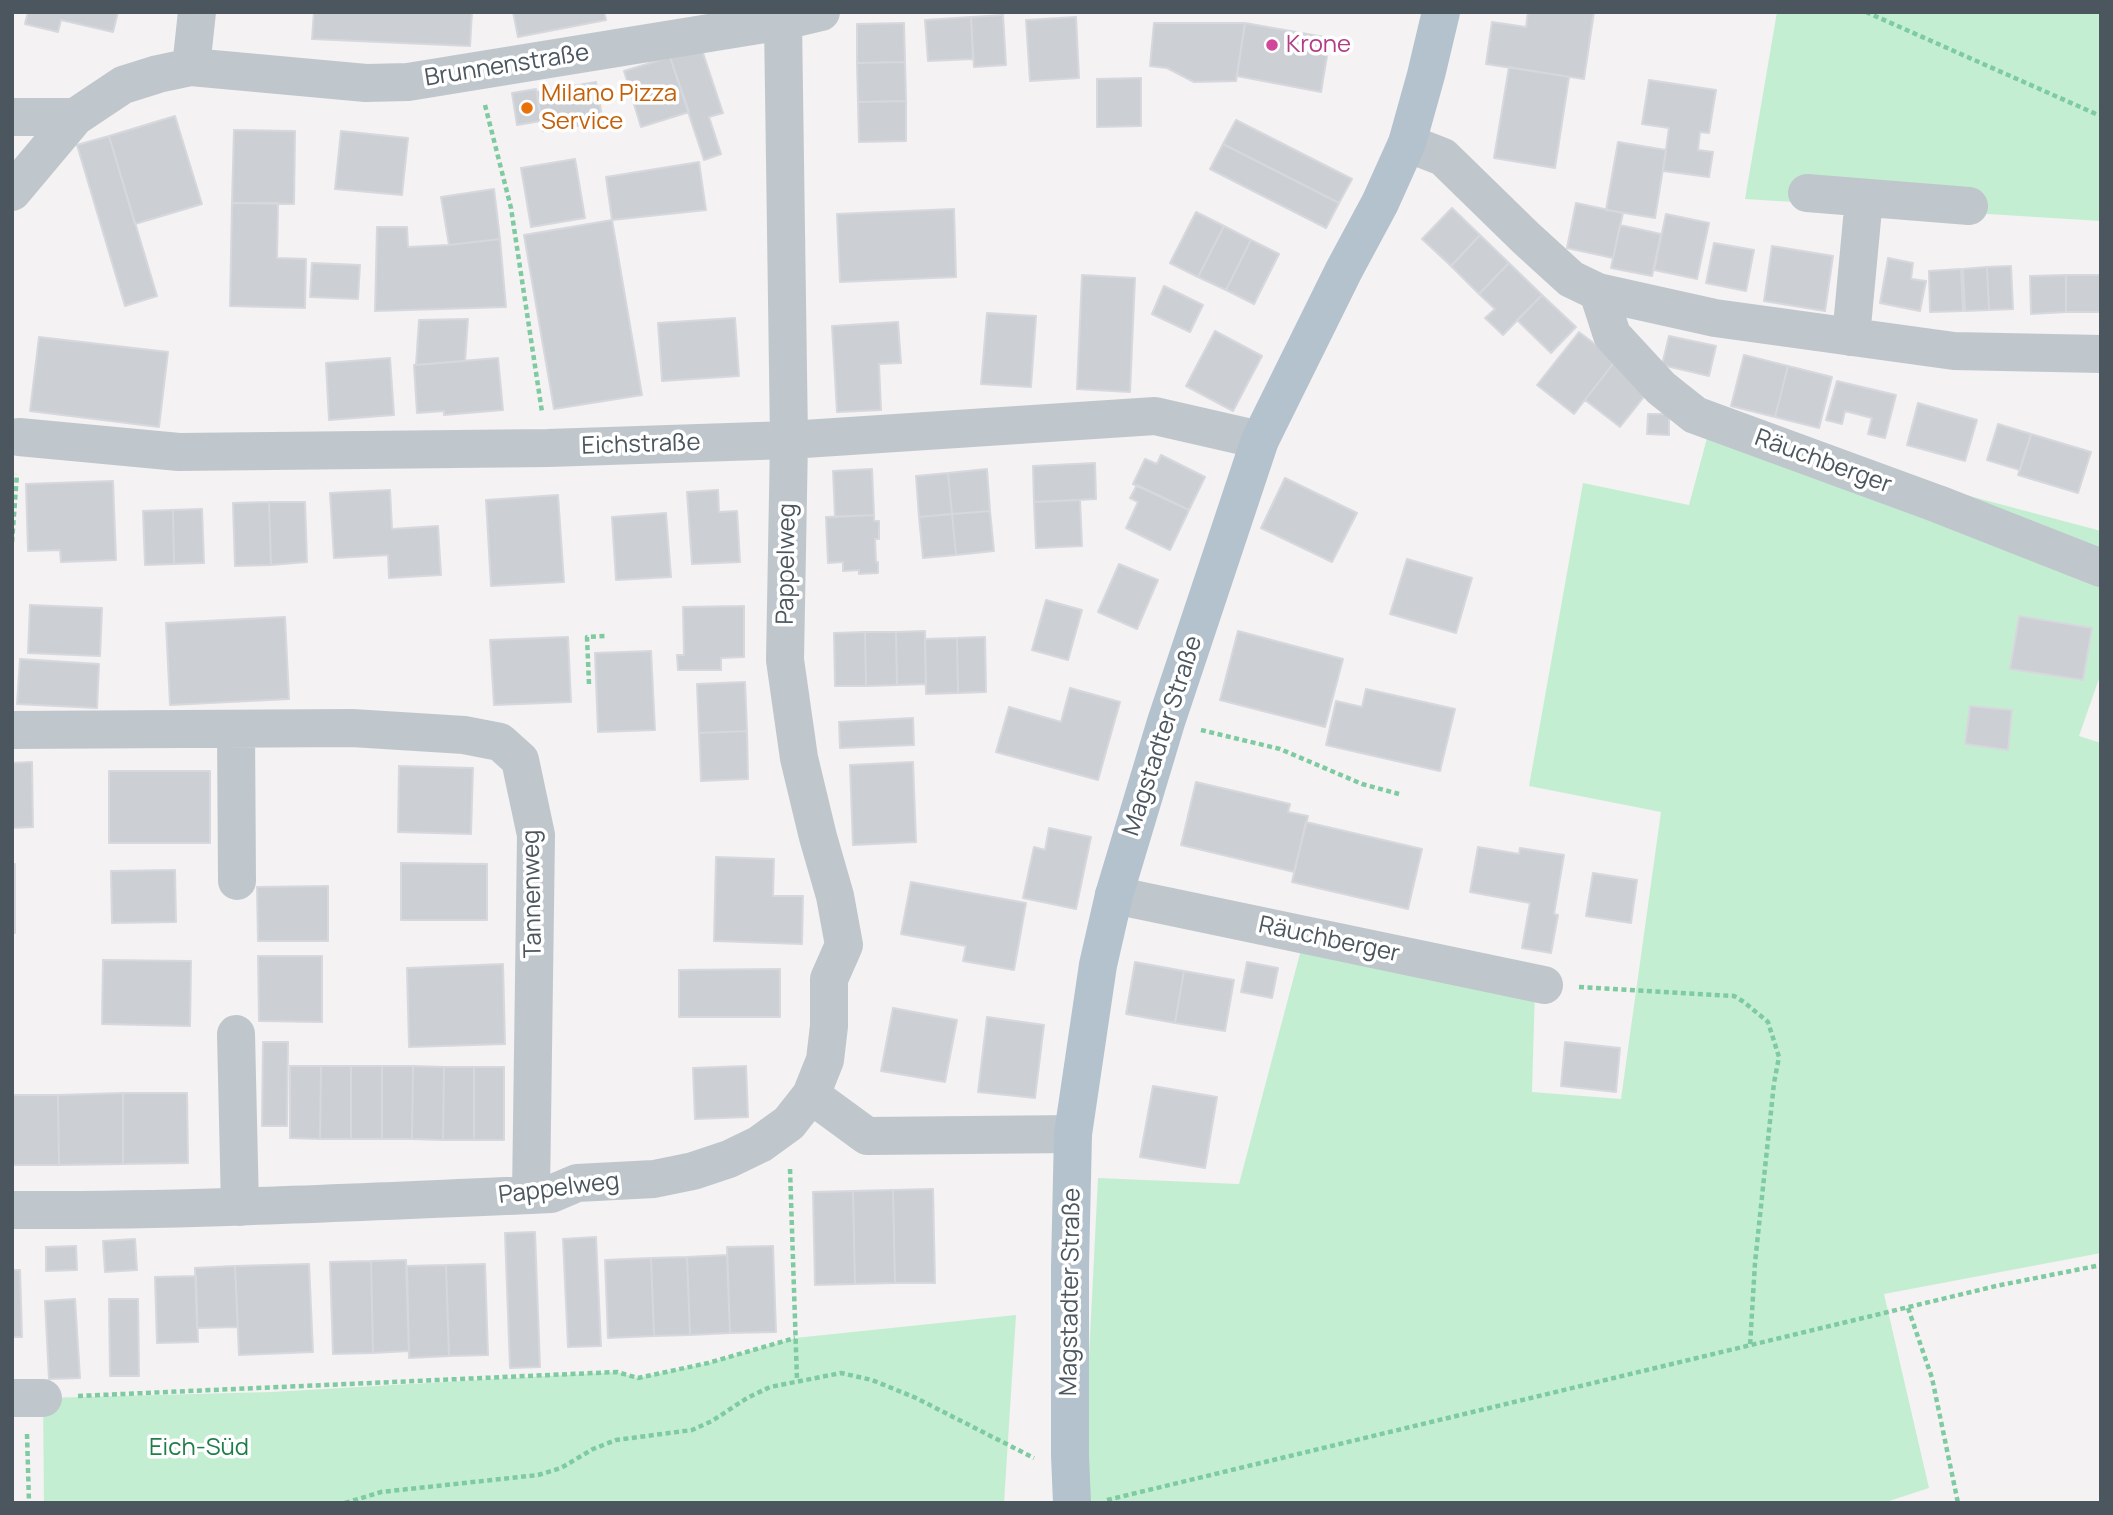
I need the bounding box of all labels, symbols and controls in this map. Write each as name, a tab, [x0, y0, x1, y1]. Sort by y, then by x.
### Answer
place label: Krone	[1286, 31, 1351, 59]
marker: Krone	[1264, 37, 1280, 53]
street label: Brunnenstraße	[423, 39, 591, 93]
place label: Milano Pizza Service	[541, 80, 677, 136]
marker: Milano Pizza Service	[519, 100, 535, 116]
street label: Räuchberger	[1751, 424, 1895, 500]
street label: Eichstraße	[581, 429, 701, 461]
street label: Pappelweg	[772, 503, 802, 625]
street label: Magstadter Straße	[1117, 632, 1209, 840]
street label: Tannenweg	[517, 830, 549, 958]
street label: Räuchberger	[1256, 911, 1402, 969]
street label: Pappelweg	[497, 1167, 621, 1211]
street label: Magstadter Straße	[1055, 1188, 1087, 1396]
park label: Eich-Süd	[149, 1434, 249, 1462]

